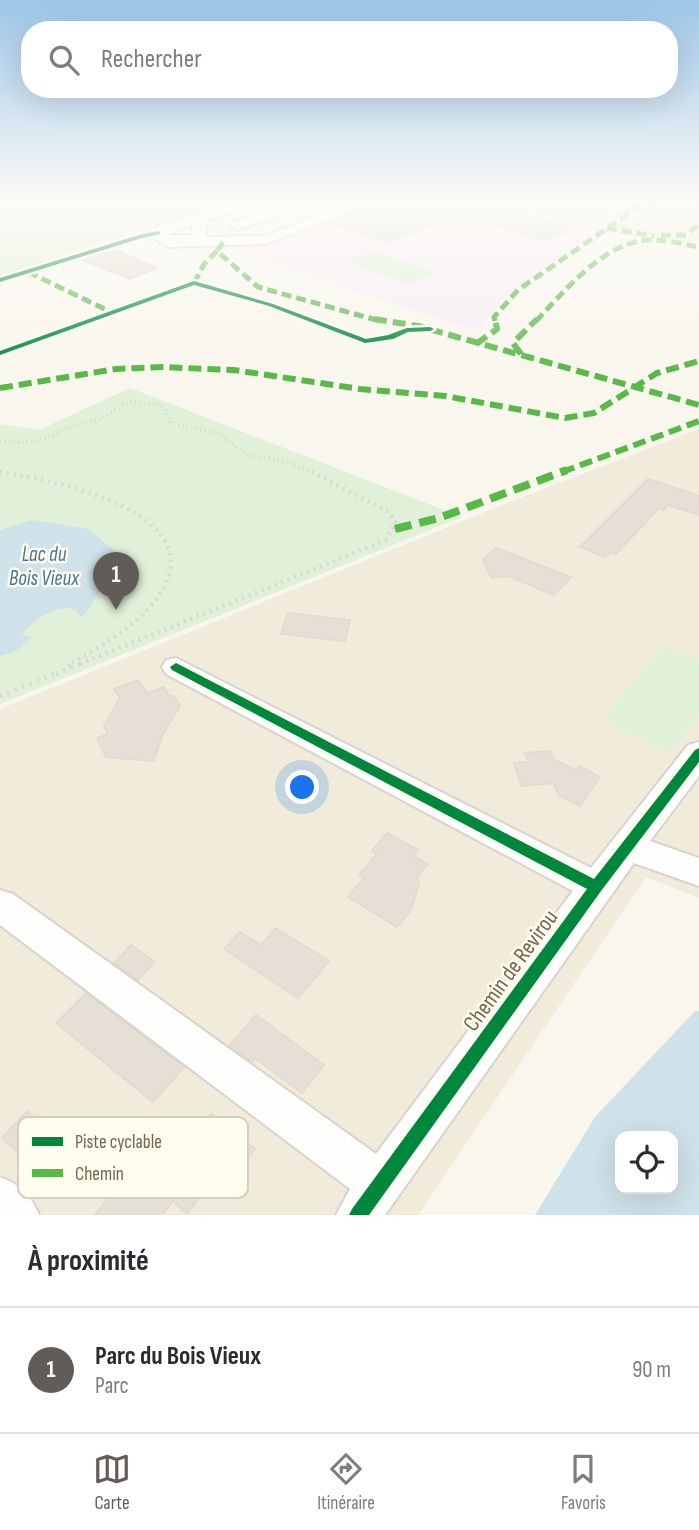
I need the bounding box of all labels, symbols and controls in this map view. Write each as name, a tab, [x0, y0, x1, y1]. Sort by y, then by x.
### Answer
search box	[21, 21, 678, 98]
icon: search	[45, 41, 83, 79]
text: Rechercher	[101, 44, 202, 75]
water label: Lac du Bois Vieux	[9, 542, 80, 591]
pin: 1	[93, 552, 139, 610]
your location	[285, 770, 319, 804]
street label: Chemin de Revirou	[457, 904, 564, 1037]
legend	[18, 1117, 248, 1198]
text: Piste cyclable	[75, 1131, 162, 1154]
map controls	[615, 1131, 678, 1194]
button: locate	[615, 1131, 678, 1194]
text: Chemin	[75, 1163, 124, 1186]
text: À proximité	[28, 1243, 149, 1279]
text: Parc du Bois Vieux	[95, 1341, 261, 1372]
text: 1	[46, 1356, 56, 1384]
text: 90 m	[632, 1356, 671, 1384]
text: Parc	[95, 1372, 129, 1400]
tab: Carte	[93, 1450, 131, 1515]
tab: Itinéraire	[317, 1450, 375, 1515]
tab: Favoris	[561, 1450, 606, 1515]

